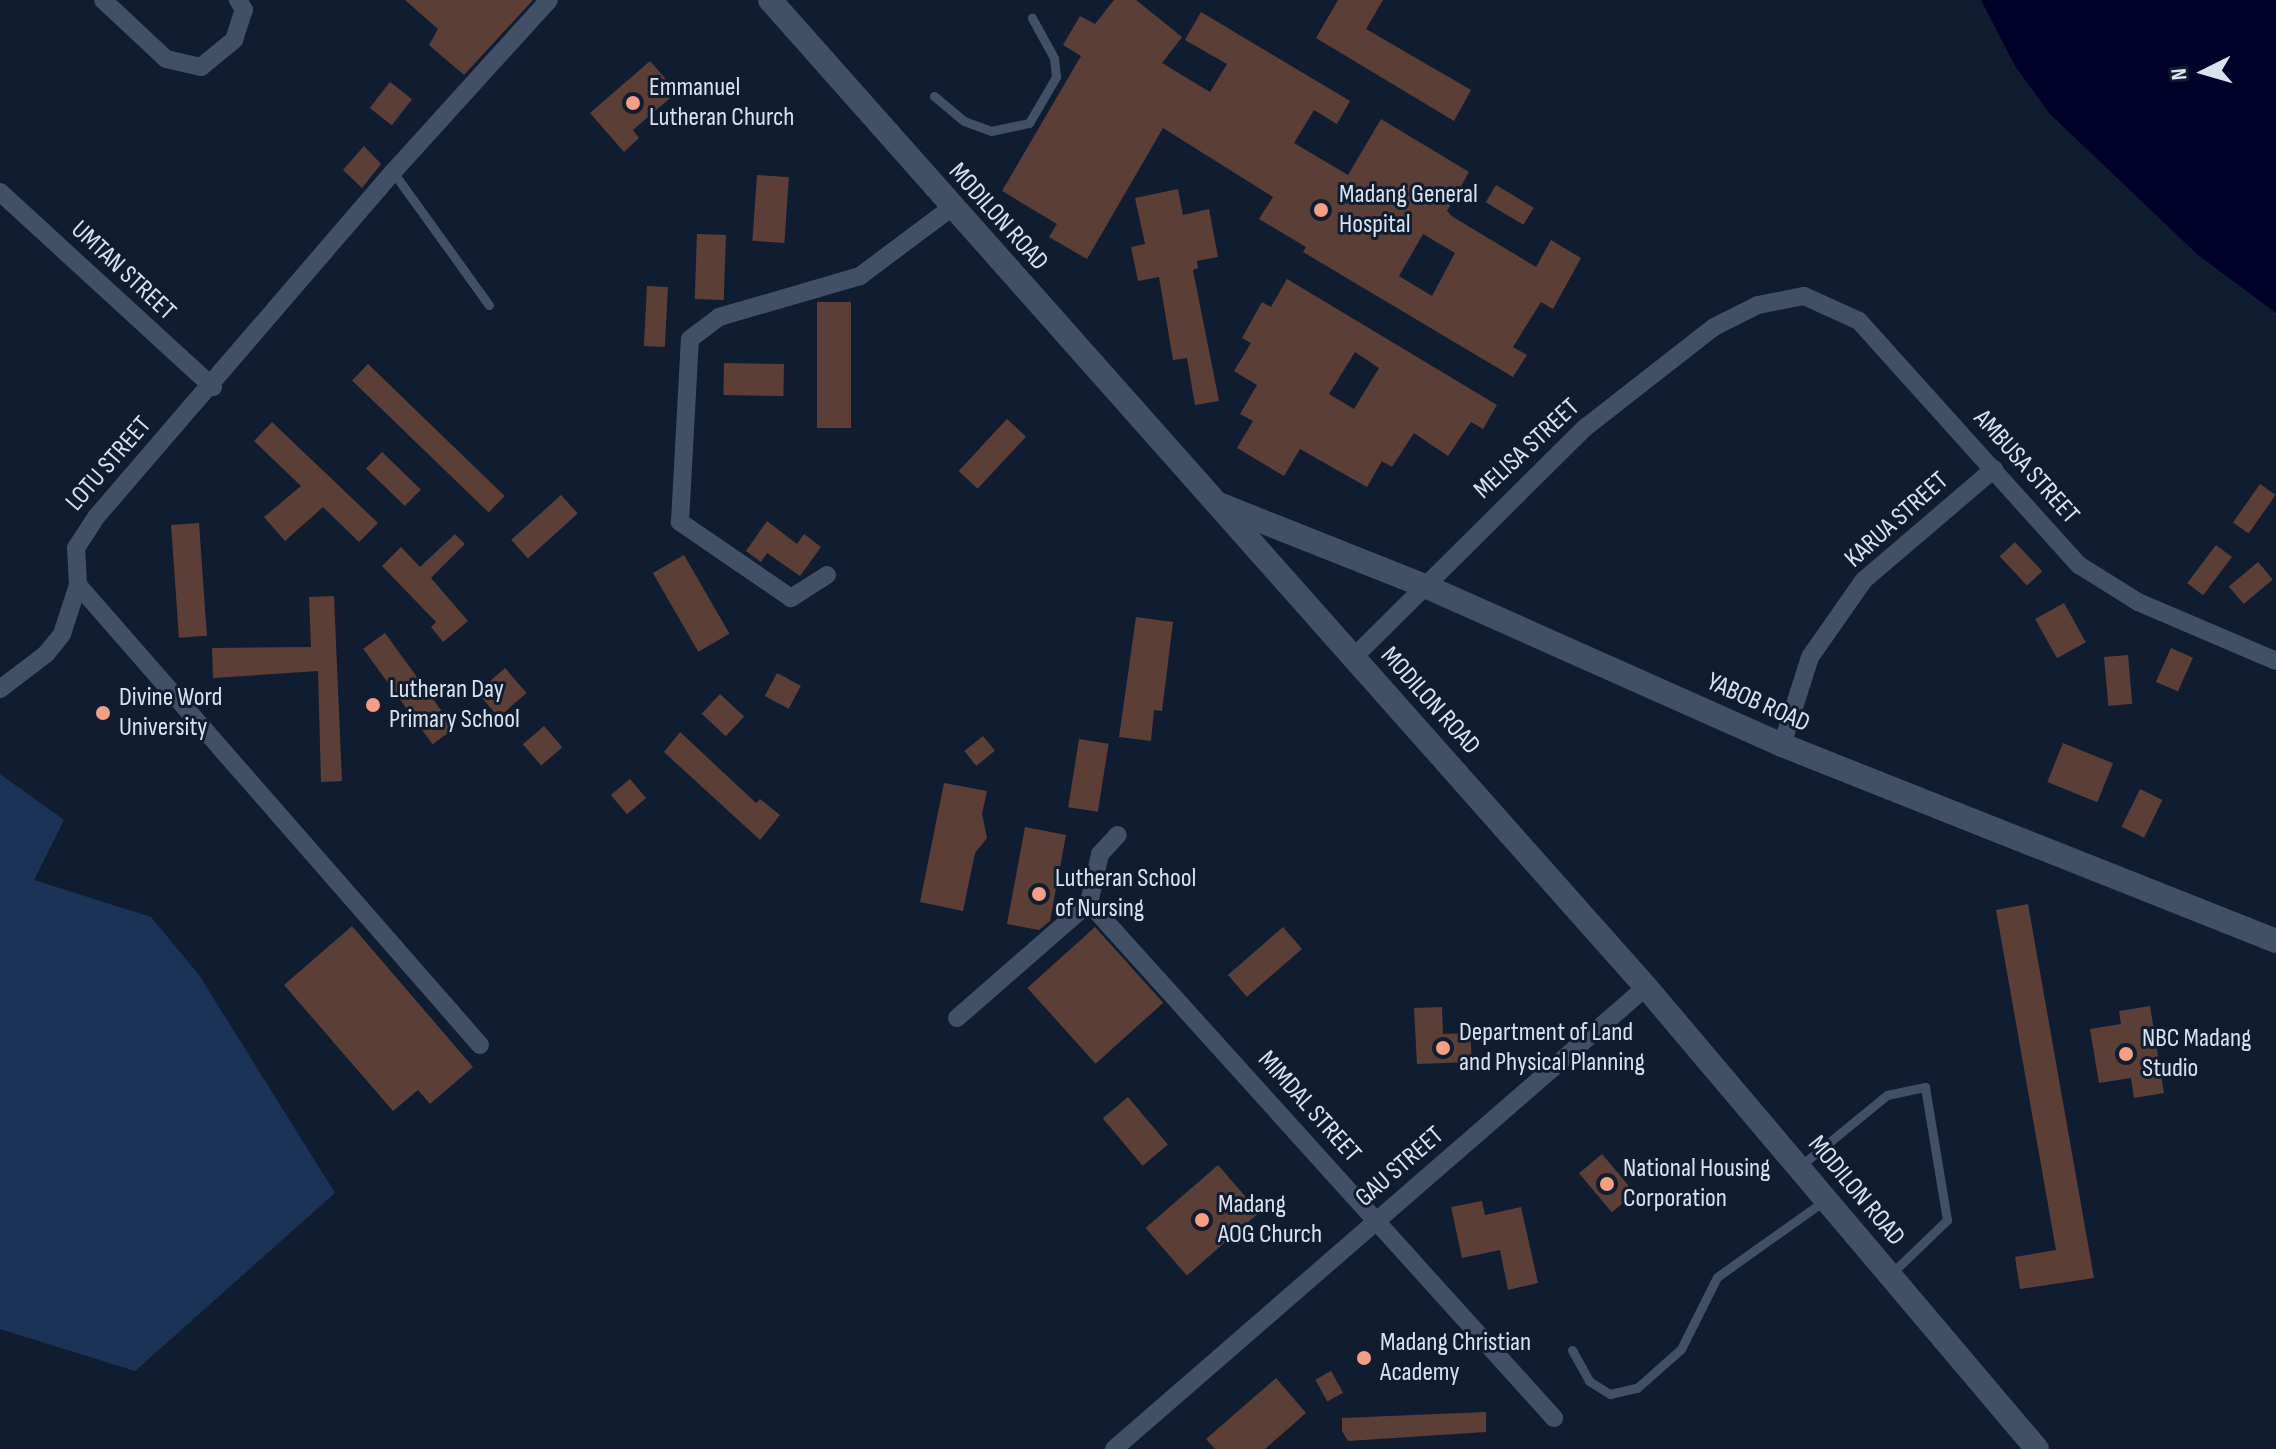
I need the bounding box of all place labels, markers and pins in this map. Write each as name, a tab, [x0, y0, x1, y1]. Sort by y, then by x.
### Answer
place label: Emmanuel Lutheran Church	[649, 72, 794, 134]
marker: Emmanuel Lutheran Church	[624, 94, 642, 112]
place label: Madang General Hospital	[1339, 179, 1478, 240]
marker: Madang General Hospital	[1310, 199, 1332, 221]
place label: Lutheran Day Primary School	[389, 674, 520, 736]
place label: Divine Word University	[119, 682, 222, 744]
marker: Lutheran Day Primary School	[364, 696, 382, 714]
marker: Divine Word University	[94, 704, 112, 722]
place label: Lutheran School of Nursing	[1055, 863, 1196, 924]
marker: Lutheran School of Nursing	[1030, 885, 1048, 903]
place label: Department of Land and Physical Planning	[1459, 1017, 1645, 1078]
place label: NBC Madang Studio	[2142, 1023, 2251, 1084]
marker: Department of Land and Physical Planning	[1434, 1039, 1452, 1057]
marker: NBC Madang Studio	[2117, 1045, 2135, 1063]
place label: National Housing Corporation	[1623, 1153, 1770, 1214]
marker: National Housing Corporation	[1598, 1175, 1616, 1193]
place label: Madang AOG Church	[1218, 1189, 1322, 1250]
marker: Madang AOG Church	[1193, 1211, 1211, 1229]
place label: Madang Christian Academy	[1380, 1327, 1531, 1388]
marker: Madang Christian Academy	[1355, 1349, 1373, 1367]

